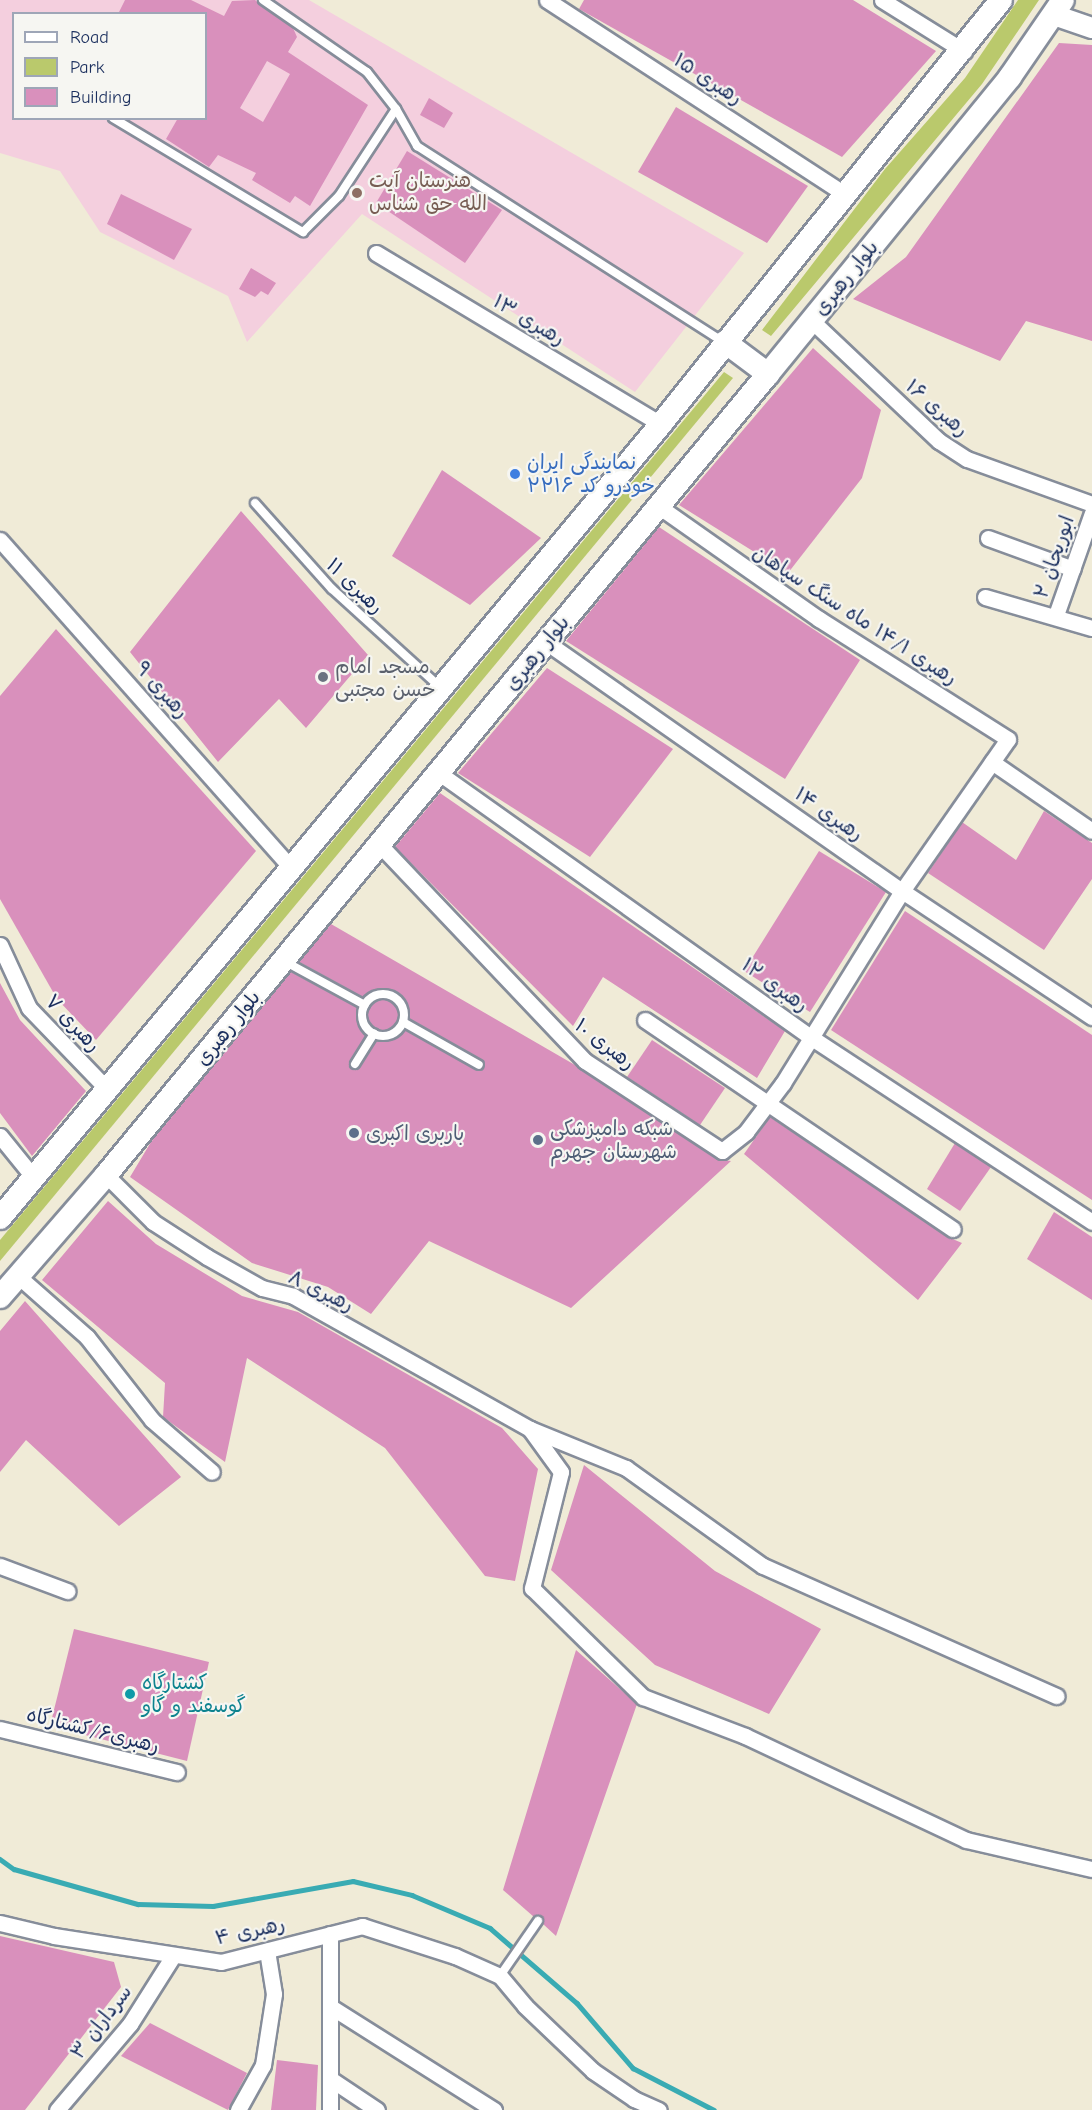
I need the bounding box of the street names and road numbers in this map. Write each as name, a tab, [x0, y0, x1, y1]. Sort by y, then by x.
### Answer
street label: رهبری ۱۵	[669, 48, 747, 110]
street label: بلوار رهبری	[808, 236, 884, 320]
street label: رهبری ۱۳	[489, 289, 569, 351]
street label: رهبری ۱۶	[901, 374, 973, 442]
street label: ابوریحان ۲	[1029, 512, 1079, 602]
street label: رهبری ۱۴/۱ ماه سنگ سپاهان	[748, 540, 962, 690]
street label: رهبری ۱۱	[321, 553, 389, 619]
street label: بلوار رهبری	[499, 611, 575, 695]
street label: رهبری ۹	[130, 657, 194, 723]
street label: رهبری ۱۴	[790, 782, 868, 846]
street label: رهبری ۱۲	[737, 953, 813, 1017]
street label: بلوار رهبری	[190, 986, 266, 1070]
street label: رهبری ۷	[40, 989, 106, 1057]
street label: رهبری ۱۰	[570, 1013, 640, 1075]
street label: رهبری ۸	[284, 1265, 358, 1317]
street label: رهبری۶/کشتارگاه	[24, 1702, 162, 1758]
street label: رهبری ۴	[213, 1912, 287, 1950]
street label: سرداران ۳	[65, 1980, 137, 2064]

